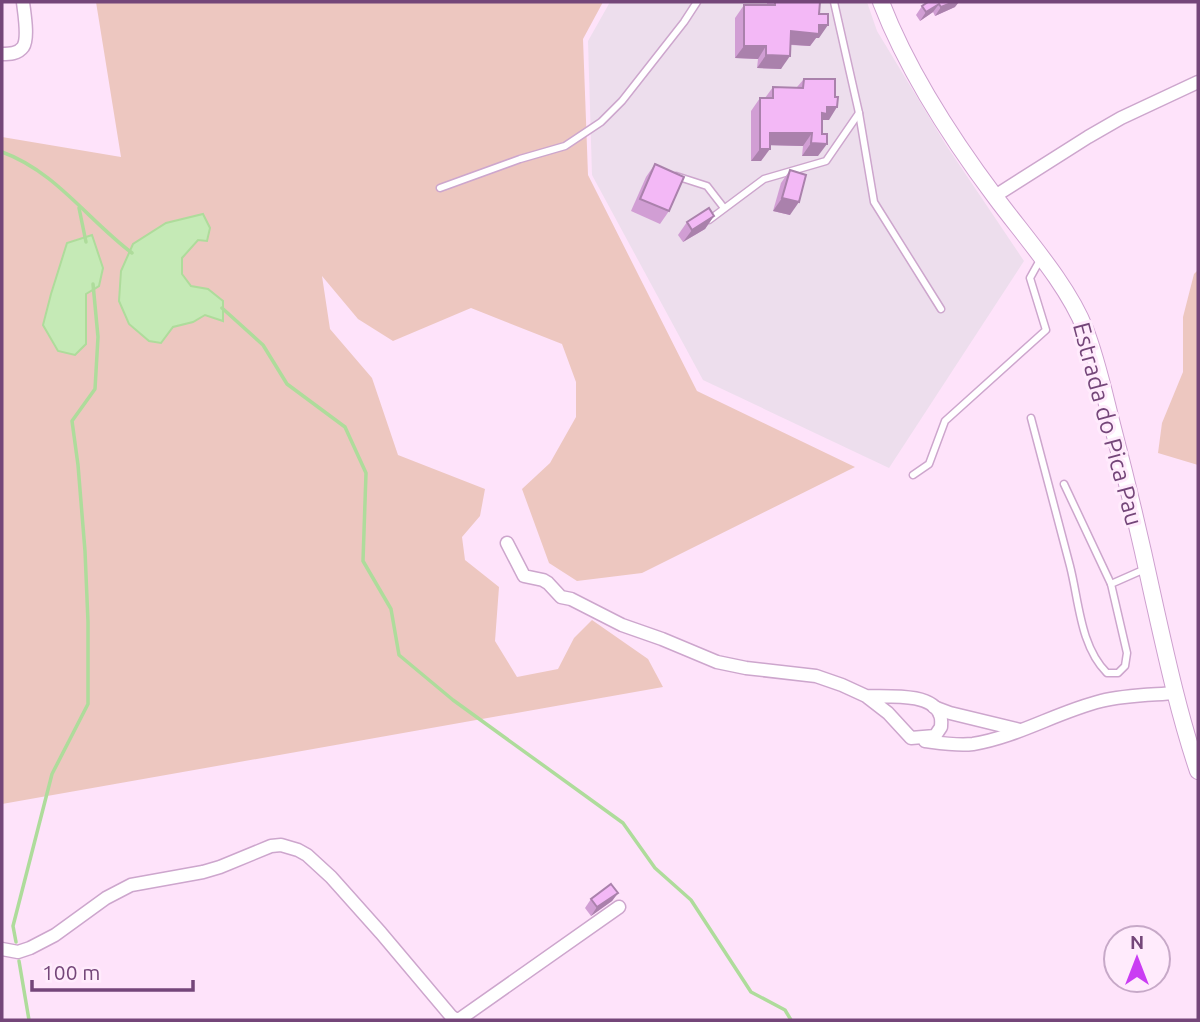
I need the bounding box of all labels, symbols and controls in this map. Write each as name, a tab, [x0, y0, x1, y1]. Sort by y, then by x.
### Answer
street label: Estrada do Pica Pau	[1068, 319, 1148, 529]
north arrow	[1102, 924, 1172, 994]
text: N	[1130, 931, 1144, 953]
scale bar	[32, 948, 192, 992]
text: 100 m	[42, 960, 100, 984]

